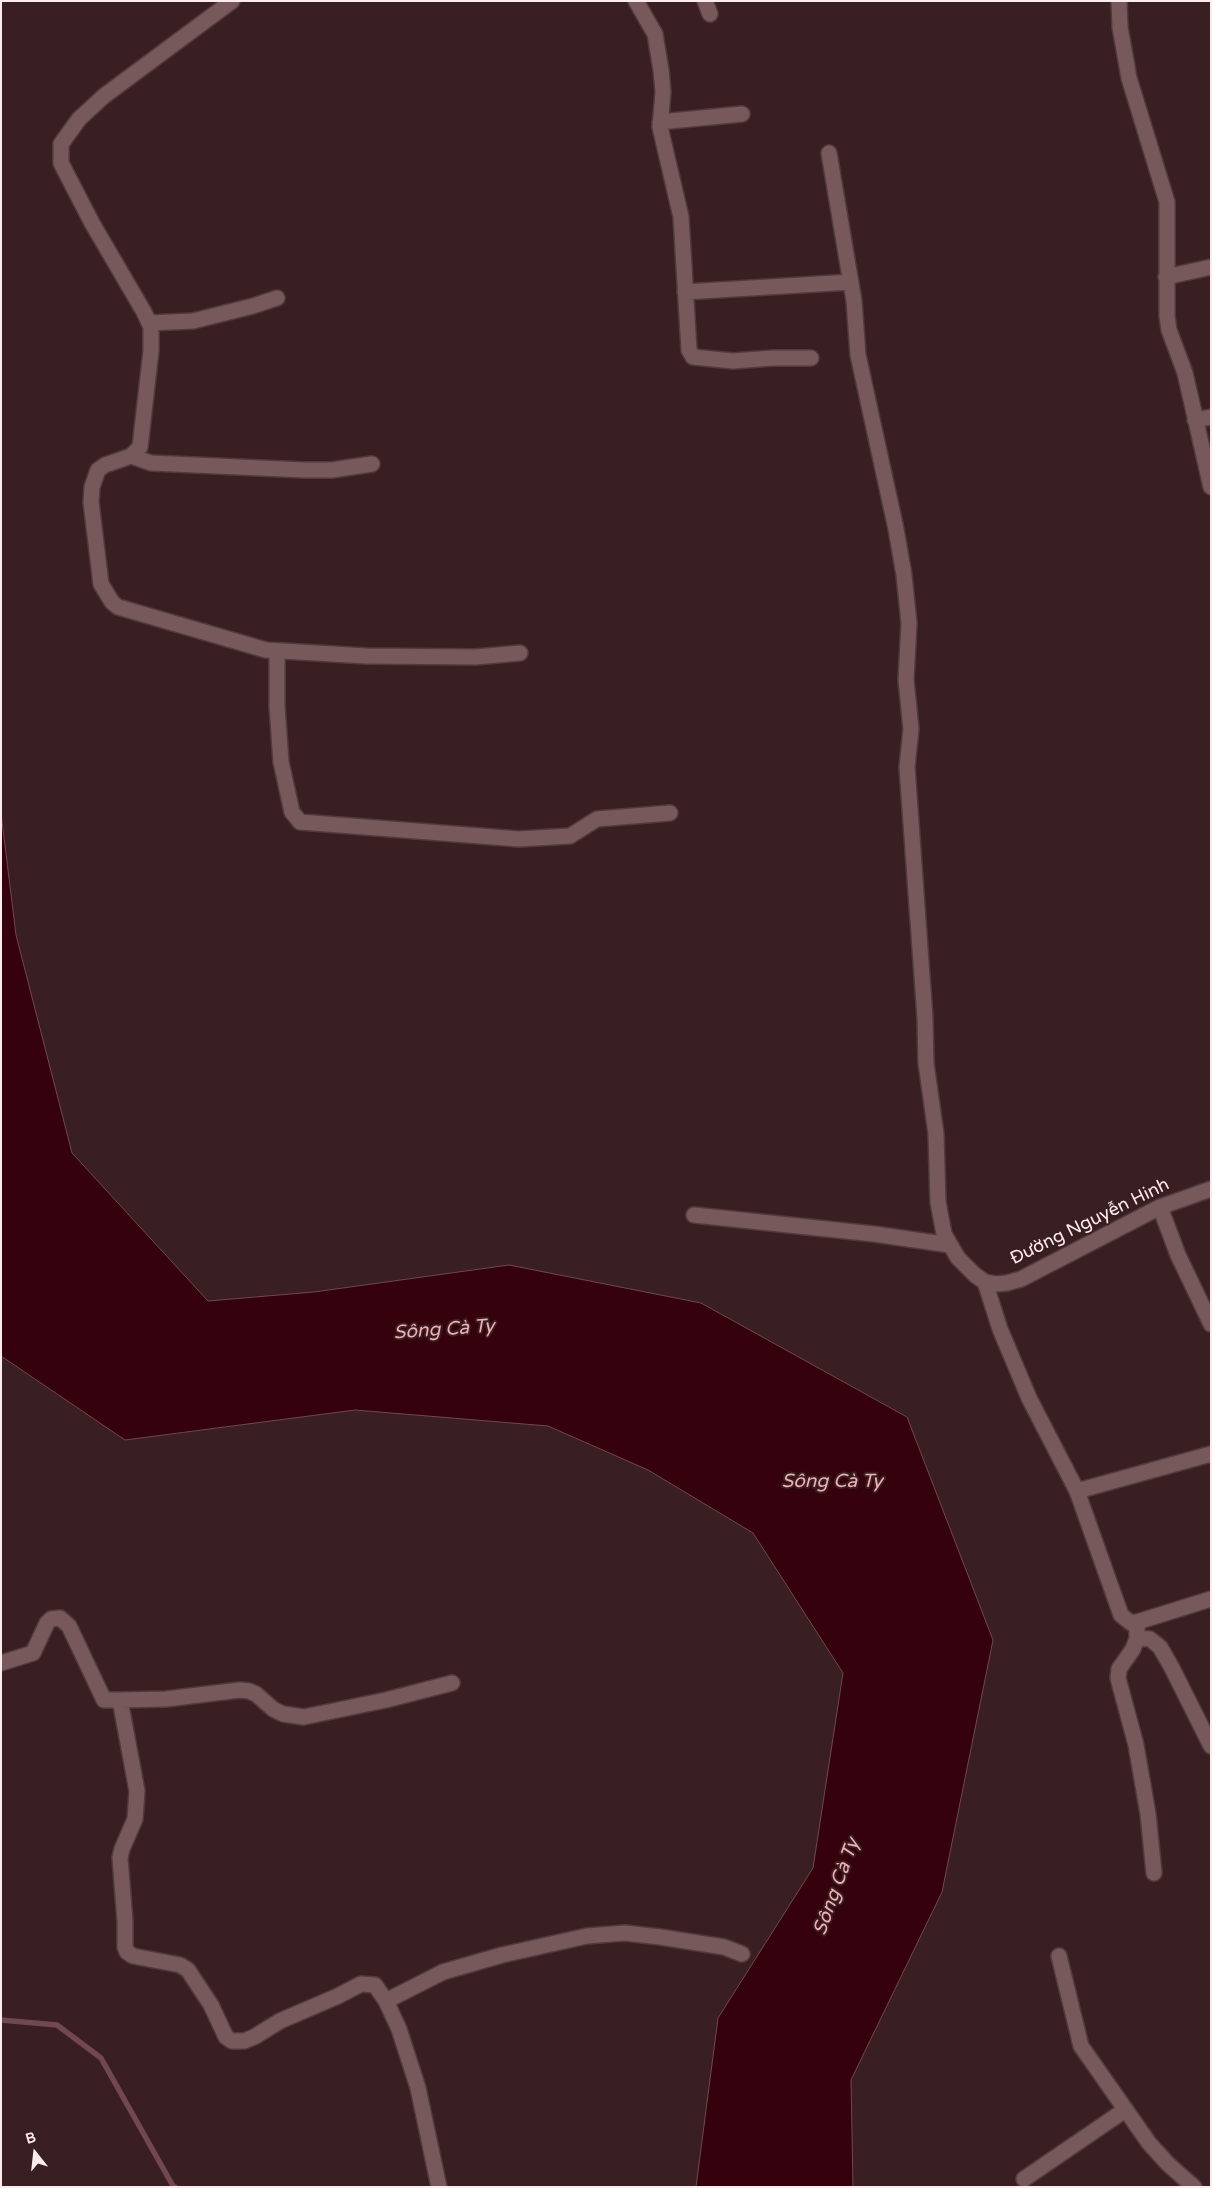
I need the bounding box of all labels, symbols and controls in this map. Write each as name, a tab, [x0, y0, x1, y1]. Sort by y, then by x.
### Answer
street label: Đường Nguyễn Hinh	[1007, 1174, 1173, 1270]
water label: Sông Cà Ty	[393, 1315, 495, 1345]
water label: Sông Cà Ty	[781, 1471, 883, 1493]
water label: Sông Cà Ty	[809, 1836, 865, 1938]
north arrow	[10, 2128, 60, 2178]
text: B	[24, 2129, 38, 2148]

